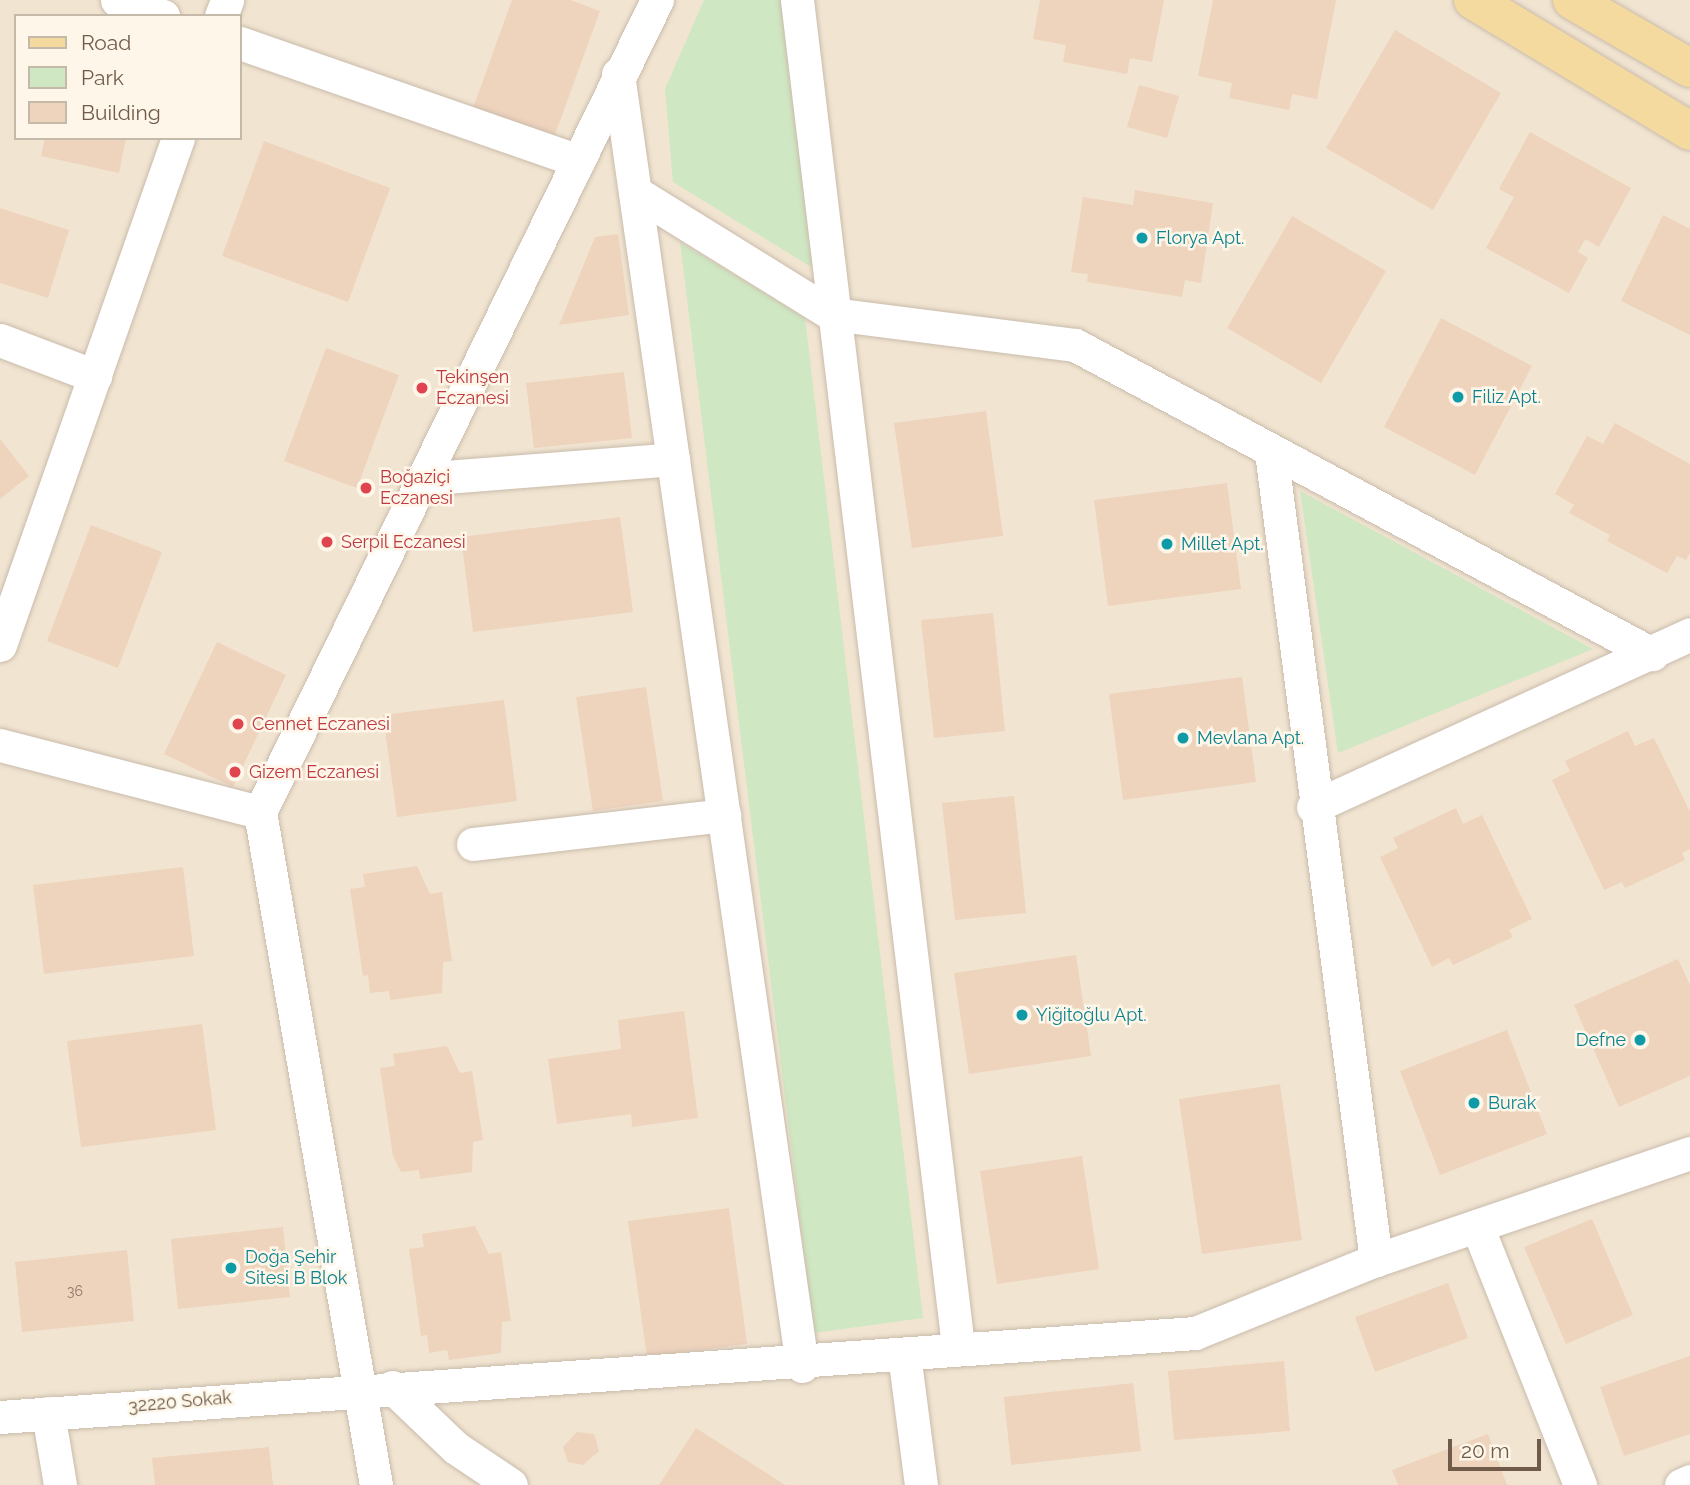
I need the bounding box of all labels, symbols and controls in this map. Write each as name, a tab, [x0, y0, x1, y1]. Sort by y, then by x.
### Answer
legend	[14, 14, 242, 140]
text: Road	[81, 30, 131, 55]
text: Park	[81, 65, 124, 90]
text: Building	[81, 100, 161, 125]
place label: Florya Apt.	[1156, 227, 1245, 249]
marker: Florya Apt.	[1134, 230, 1150, 246]
place label: Tekinşen Eczanesi	[436, 367, 509, 410]
marker: Tekinşen Eczanesi	[414, 380, 430, 396]
place label: Filiz Apt.	[1472, 386, 1541, 408]
marker: Filiz Apt.	[1450, 389, 1466, 405]
place label: Boğaziçi Eczanesi	[380, 467, 453, 510]
marker: Boğaziçi Eczanesi	[358, 480, 374, 496]
place label: Serpil Eczanesi	[341, 531, 466, 553]
place label: Millet Apt.	[1181, 533, 1264, 555]
marker: Serpil Eczanesi	[319, 534, 335, 550]
marker: Millet Apt.	[1159, 536, 1175, 552]
place label: Cennet Eczanesi	[252, 713, 390, 735]
marker: Cennet Eczanesi	[230, 716, 246, 732]
place label: Mevlana Apt.	[1197, 727, 1305, 749]
marker: Mevlana Apt.	[1175, 730, 1191, 746]
place label: Gizem Eczanesi	[249, 761, 379, 783]
marker: Gizem Eczanesi	[227, 764, 243, 780]
place label: Yiğitoğlu Apt.	[1036, 1004, 1147, 1026]
marker: Yiğitoğlu Apt.	[1014, 1007, 1030, 1023]
place label: Defne	[1576, 1029, 1626, 1051]
marker: Defne	[1632, 1032, 1648, 1048]
place label: Burak	[1488, 1092, 1536, 1114]
marker: Burak	[1466, 1095, 1482, 1111]
place label: Doğa Şehir Sitesi B Blok	[245, 1247, 347, 1290]
marker: Doğa Şehir Sitesi B Blok	[223, 1260, 239, 1276]
house number: 36	[67, 1283, 83, 1299]
street label: 32220 Sokak	[127, 1387, 233, 1417]
scale bar	[1452, 1426, 1545, 1470]
text: 20 m	[1461, 1438, 1509, 1463]

